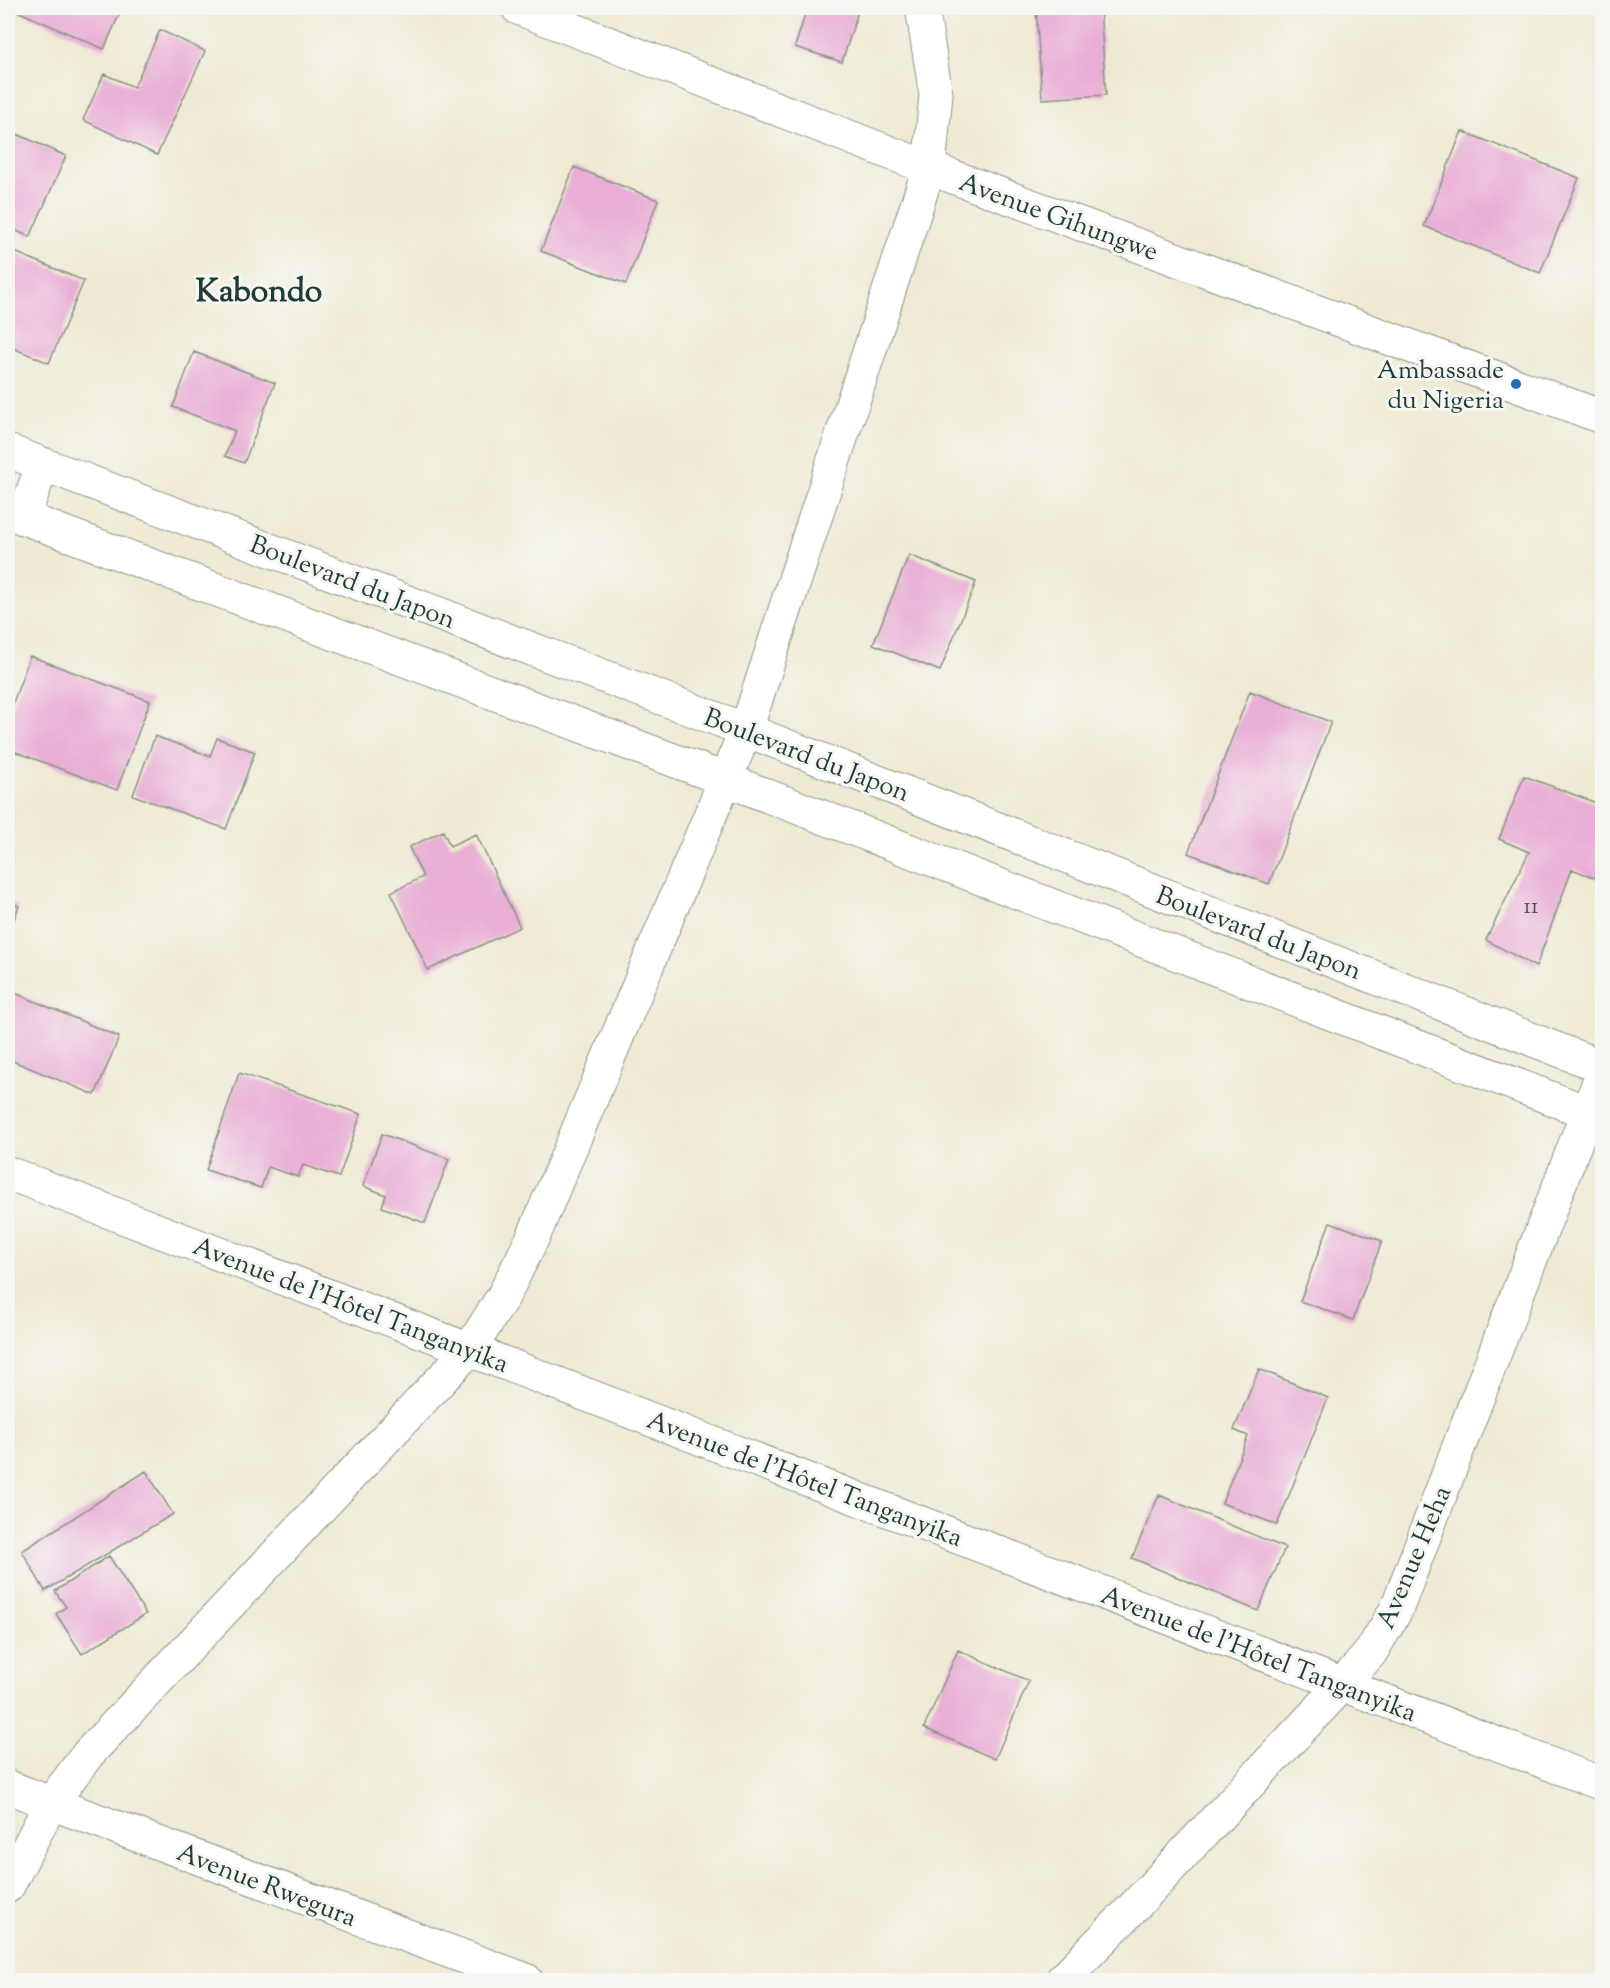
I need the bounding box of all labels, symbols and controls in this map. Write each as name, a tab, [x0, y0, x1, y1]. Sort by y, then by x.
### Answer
street label: Avenue Gihungwe	[953, 165, 1163, 272]
district label: Kabondo	[196, 270, 322, 316]
place label: Ambassade du Nigeria	[1377, 353, 1504, 420]
marker: Ambassade du Nigeria	[1509, 377, 1523, 391]
street label: Boulevard du Japon	[244, 527, 460, 640]
street label: Boulevard du Japon	[698, 700, 914, 813]
street label: Boulevard du Japon	[1150, 878, 1366, 991]
house number: 11	[1524, 892, 1539, 924]
street label: Avenue de l'Hôtel Tanganyika	[187, 1229, 513, 1384]
street label: Avenue de l'Hôtel Tanganyika	[641, 1403, 967, 1558]
street label: Avenue Heha	[1369, 1481, 1462, 1635]
street label: Avenue de l'Hôtel Tanganyika	[1095, 1578, 1421, 1733]
street label: Avenue Rwegura	[171, 1835, 361, 1938]

